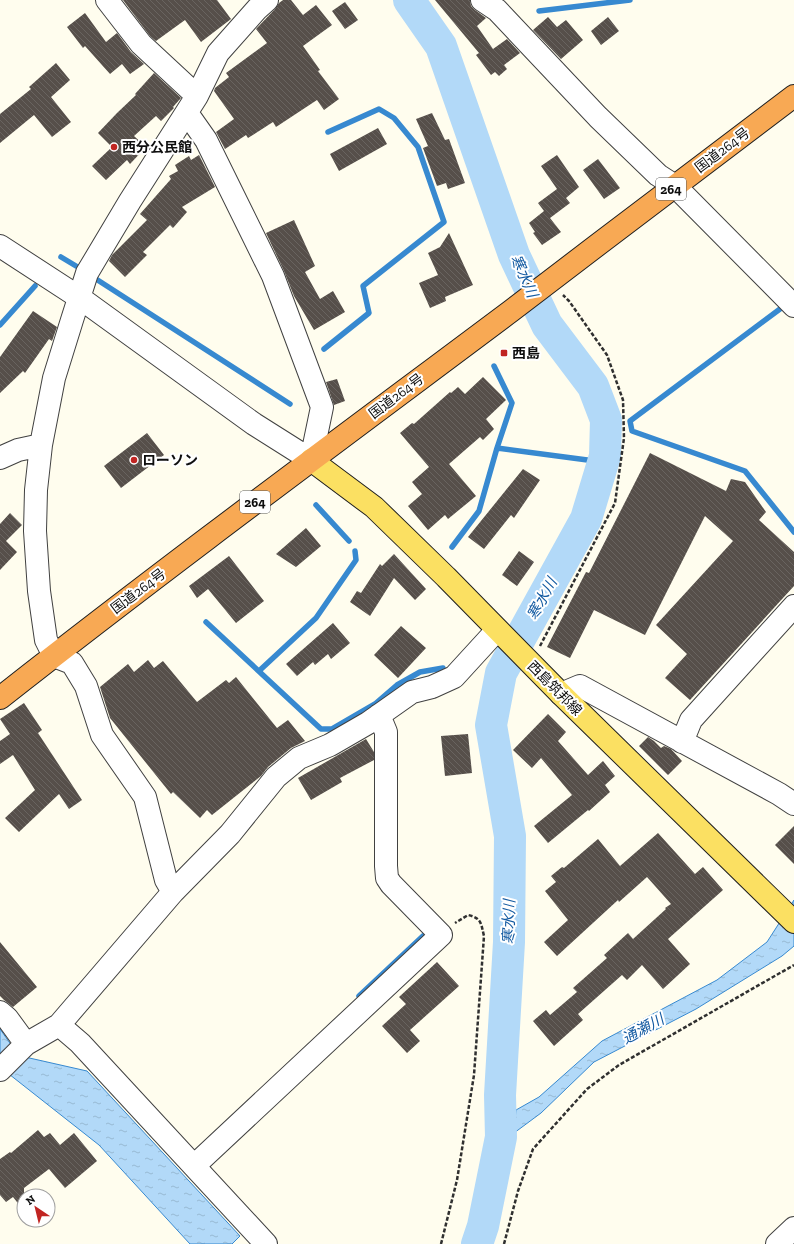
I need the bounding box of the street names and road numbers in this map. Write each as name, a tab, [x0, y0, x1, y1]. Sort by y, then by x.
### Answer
street label: 国道264号	[692, 124, 753, 177]
road number: 264	[656, 178, 686, 200]
street label: 国道264号	[366, 370, 427, 423]
road number: 264	[240, 491, 270, 513]
street label: 国道264号	[108, 565, 169, 618]
street label: 西島筑邦線	[524, 658, 585, 719]

